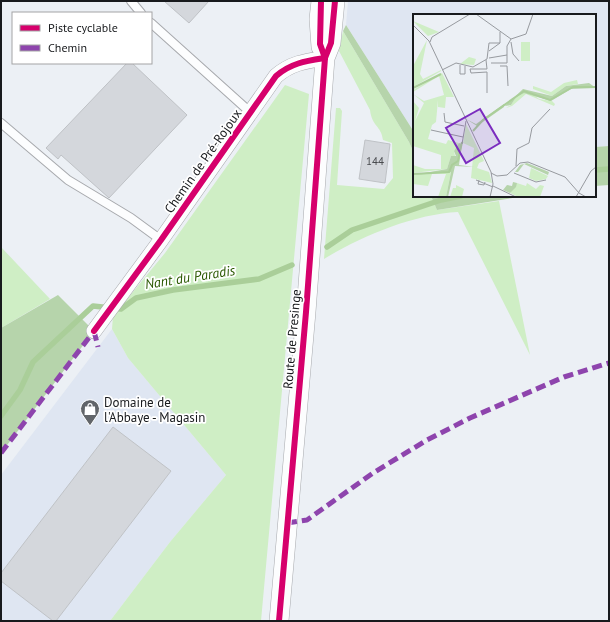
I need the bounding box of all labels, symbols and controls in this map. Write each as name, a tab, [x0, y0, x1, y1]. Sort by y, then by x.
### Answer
legend	[12, 12, 152, 64]
inset map	[413, 14, 596, 197]
text: Piste cyclable	[48, 20, 118, 35]
text: Chemin	[48, 40, 87, 55]
street label: Chemin de Pré-Rojoux	[161, 105, 246, 216]
house number: 144	[366, 154, 384, 168]
water label: Nant du Paradis	[144, 261, 237, 293]
street label: Route de Presinge	[279, 288, 305, 390]
place label: Domaine de l'Abbaye - Magasin	[104, 394, 205, 426]
shop icon: Domaine de l'Abbaye - Magasin	[79, 398, 101, 426]

